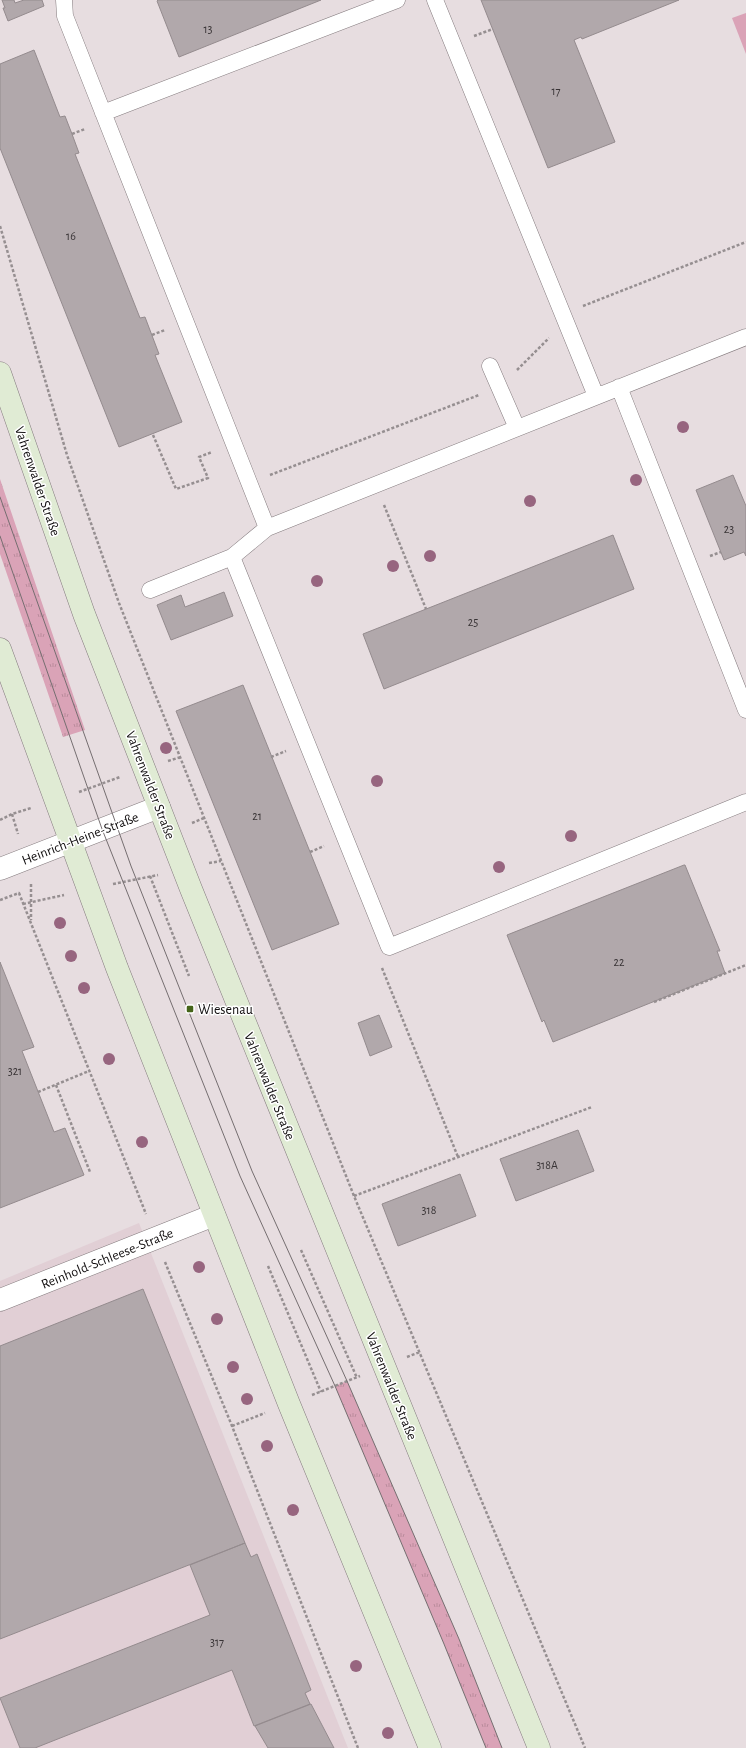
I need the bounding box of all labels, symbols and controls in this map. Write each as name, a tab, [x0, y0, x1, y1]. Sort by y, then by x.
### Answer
house number: 13	[203, 23, 213, 35]
house number: 17	[551, 85, 561, 97]
house number: 16	[66, 230, 76, 242]
street label: Vahrenwalder Straße	[12, 425, 62, 538]
house number: 23	[724, 523, 734, 535]
house number: 25	[468, 616, 478, 628]
street label: Vahrenwalder Straße	[123, 729, 177, 841]
street label: Heinrich-Heine-Straße	[20, 810, 141, 868]
house number: 21	[252, 810, 262, 822]
house number: 22	[614, 956, 625, 968]
place label: Wiesenau	[198, 1003, 253, 1017]
marker: Wiesenau	[185, 1004, 195, 1014]
street label: Vahrenwalder Straße	[241, 1031, 297, 1142]
house number: 321	[8, 1065, 22, 1077]
house number: 318A	[536, 1159, 558, 1171]
house number: 318	[422, 1204, 437, 1216]
street label: Reinhold-Schleese-Straße	[39, 1226, 175, 1292]
street label: Vahrenwalder Straße	[363, 1331, 419, 1442]
house number: 317	[210, 1636, 224, 1648]

